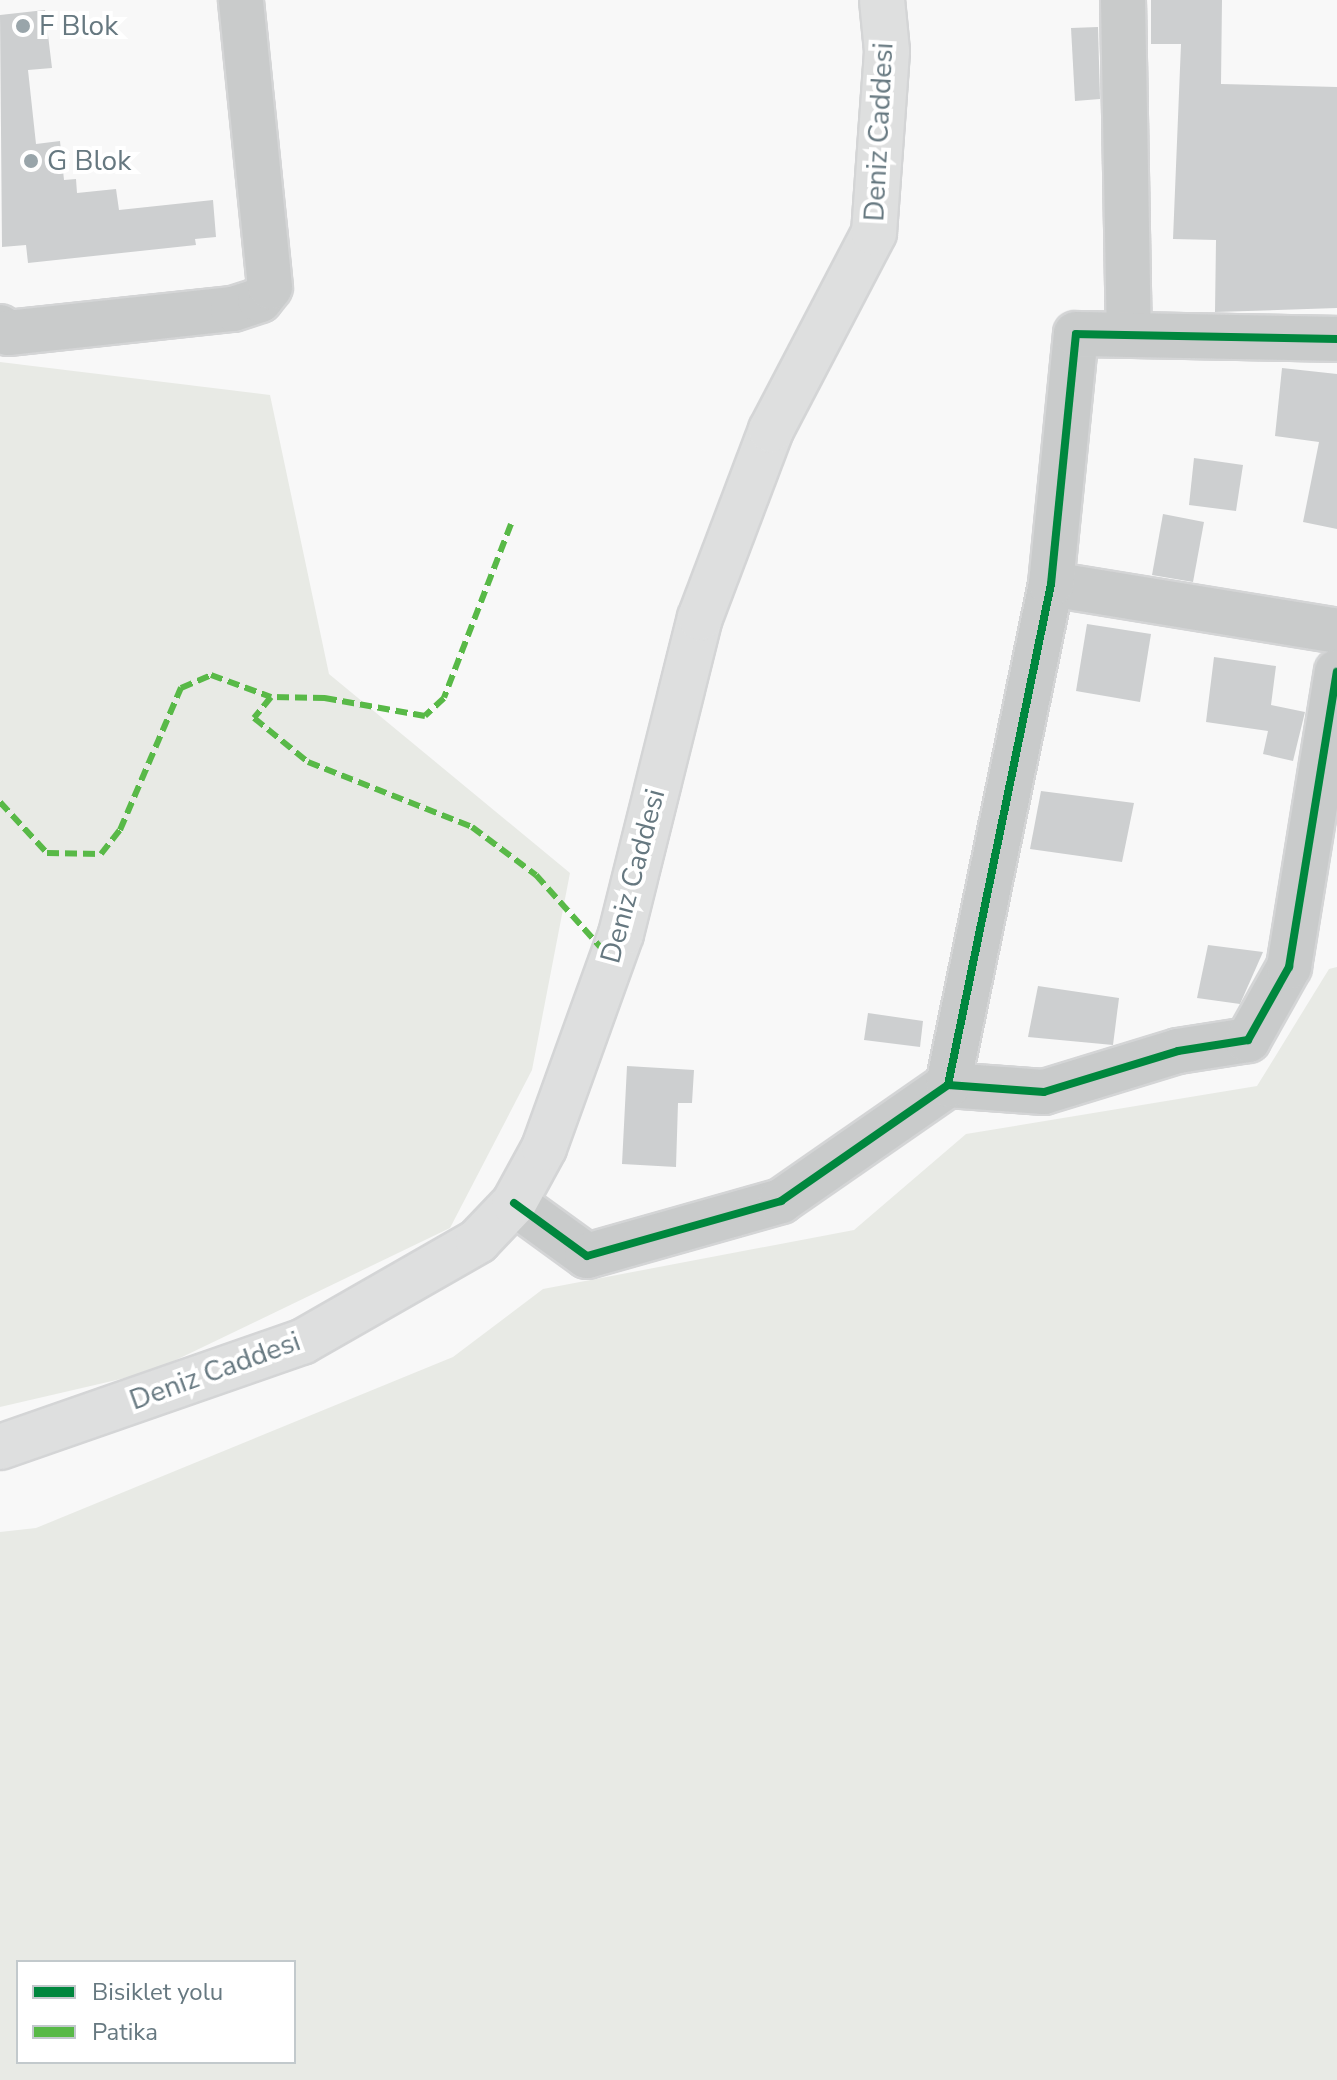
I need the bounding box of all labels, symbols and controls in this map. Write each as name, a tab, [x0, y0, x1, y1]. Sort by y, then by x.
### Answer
place label: F Blok	[39, 9, 118, 43]
marker: F Blok	[14, 17, 32, 35]
street label: Deniz Caddesi	[858, 42, 900, 222]
place label: G Blok	[47, 144, 131, 178]
marker: G Blok	[22, 152, 40, 170]
street label: Deniz Caddesi	[594, 785, 672, 967]
street label: Deniz Caddesi	[125, 1325, 305, 1417]
legend	[16, 1960, 296, 2064]
text: Bisiklet yolu	[92, 1976, 223, 2008]
text: Patika	[92, 2016, 158, 2048]

